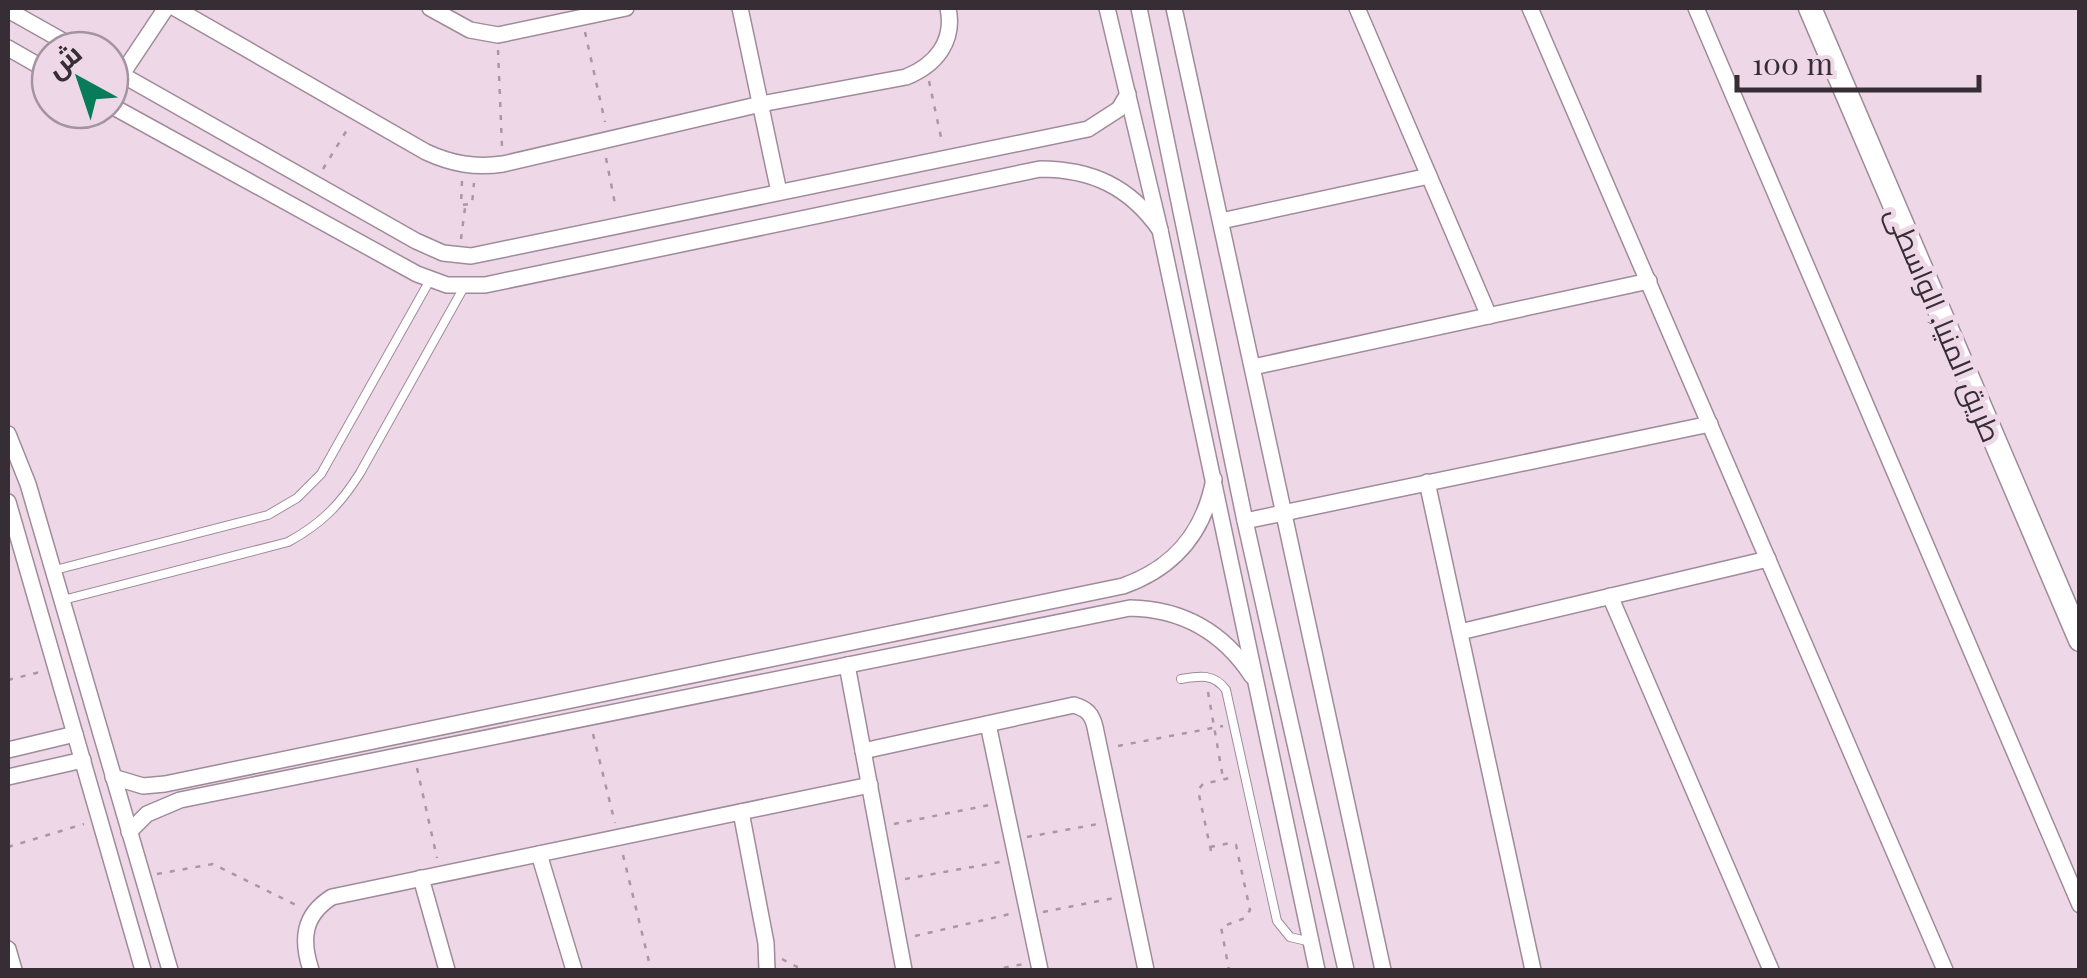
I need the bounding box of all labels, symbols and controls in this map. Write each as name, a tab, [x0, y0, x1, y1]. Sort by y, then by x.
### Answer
north arrow	[30, 30, 130, 130]
scale bar	[1737, 30, 1980, 92]
text: ش	[37, 34, 89, 85]
text: 100 m	[1752, 43, 1834, 83]
street label: طريق المنيا, الواسطى	[1879, 201, 2011, 447]

